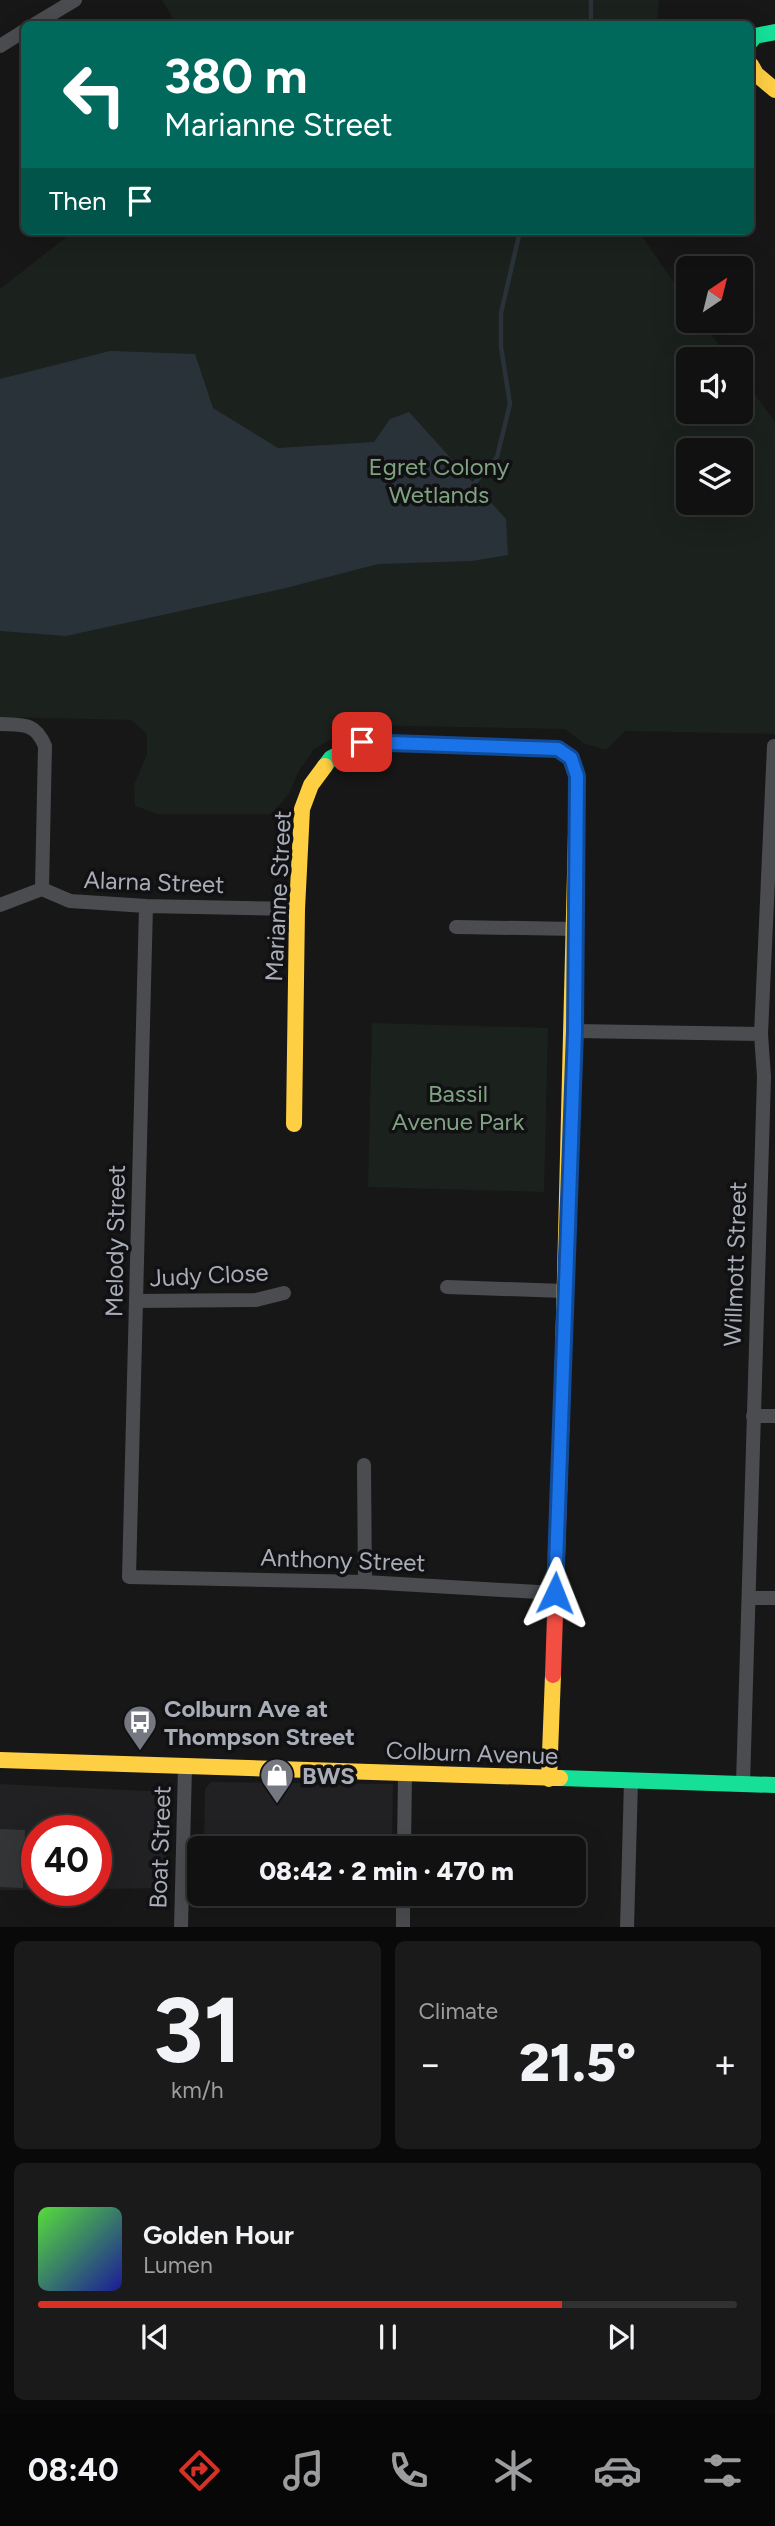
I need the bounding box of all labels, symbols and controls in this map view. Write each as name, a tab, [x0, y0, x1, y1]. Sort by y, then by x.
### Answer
text: 380 m	[164, 46, 307, 105]
icon: left	[49, 49, 140, 140]
text: Marianne Street	[164, 106, 393, 144]
icon: arrive	[121, 182, 159, 220]
text: Then	[49, 185, 107, 217]
north arrow	[676, 256, 752, 332]
map controls	[676, 256, 753, 515]
button: sound	[676, 347, 753, 424]
button: layers	[676, 438, 753, 515]
park label: Egret Colony Wetlands	[369, 452, 510, 509]
pin	[332, 712, 392, 772]
icon: arrive	[343, 723, 381, 761]
street label: Marianne Street	[259, 810, 297, 982]
street label: Alarna Street	[83, 865, 225, 899]
park label: Bassil Avenue Park	[392, 1079, 525, 1136]
street label: Melody Street	[99, 1165, 131, 1317]
street label: Willmott Street	[718, 1181, 752, 1347]
street label: Judy Close	[149, 1257, 269, 1293]
street label: Anthony Street	[260, 1543, 426, 1577]
position arrow	[518, 1556, 592, 1630]
place label: Colburn Ave at Thompson Street	[164, 1694, 355, 1751]
bus stop icon: Colburn Ave at Thompson Street	[121, 1703, 159, 1752]
street label: Colburn Avenue	[385, 1735, 559, 1771]
shop icon: BWS	[258, 1756, 296, 1805]
place label: BWS	[302, 1761, 355, 1790]
street label: Boat Street	[143, 1785, 177, 1909]
speed limit sign: 40	[21, 1815, 112, 1906]
text: 08:42 · 2 min · 470 m	[259, 1855, 514, 1887]
text: 31	[153, 1976, 242, 2085]
text: Climate	[419, 1997, 498, 2025]
text: 21.5°	[519, 2032, 636, 2094]
text: −	[419, 2041, 442, 2087]
text: +	[713, 2041, 737, 2087]
text: km/h	[171, 2076, 224, 2104]
text: Golden Hour	[143, 2219, 294, 2251]
text: Lumen	[143, 2251, 213, 2279]
icon: previous	[136, 2318, 174, 2356]
icon: pause	[369, 2318, 407, 2356]
icon: next	[602, 2318, 640, 2356]
icon: directions	[175, 2446, 224, 2495]
icon: music	[279, 2446, 328, 2495]
icon: phone	[384, 2446, 433, 2495]
icon: climate	[489, 2446, 538, 2495]
icon: car	[593, 2446, 642, 2495]
icon: filters	[698, 2446, 747, 2495]
text: 08:40	[28, 2451, 119, 2489]

